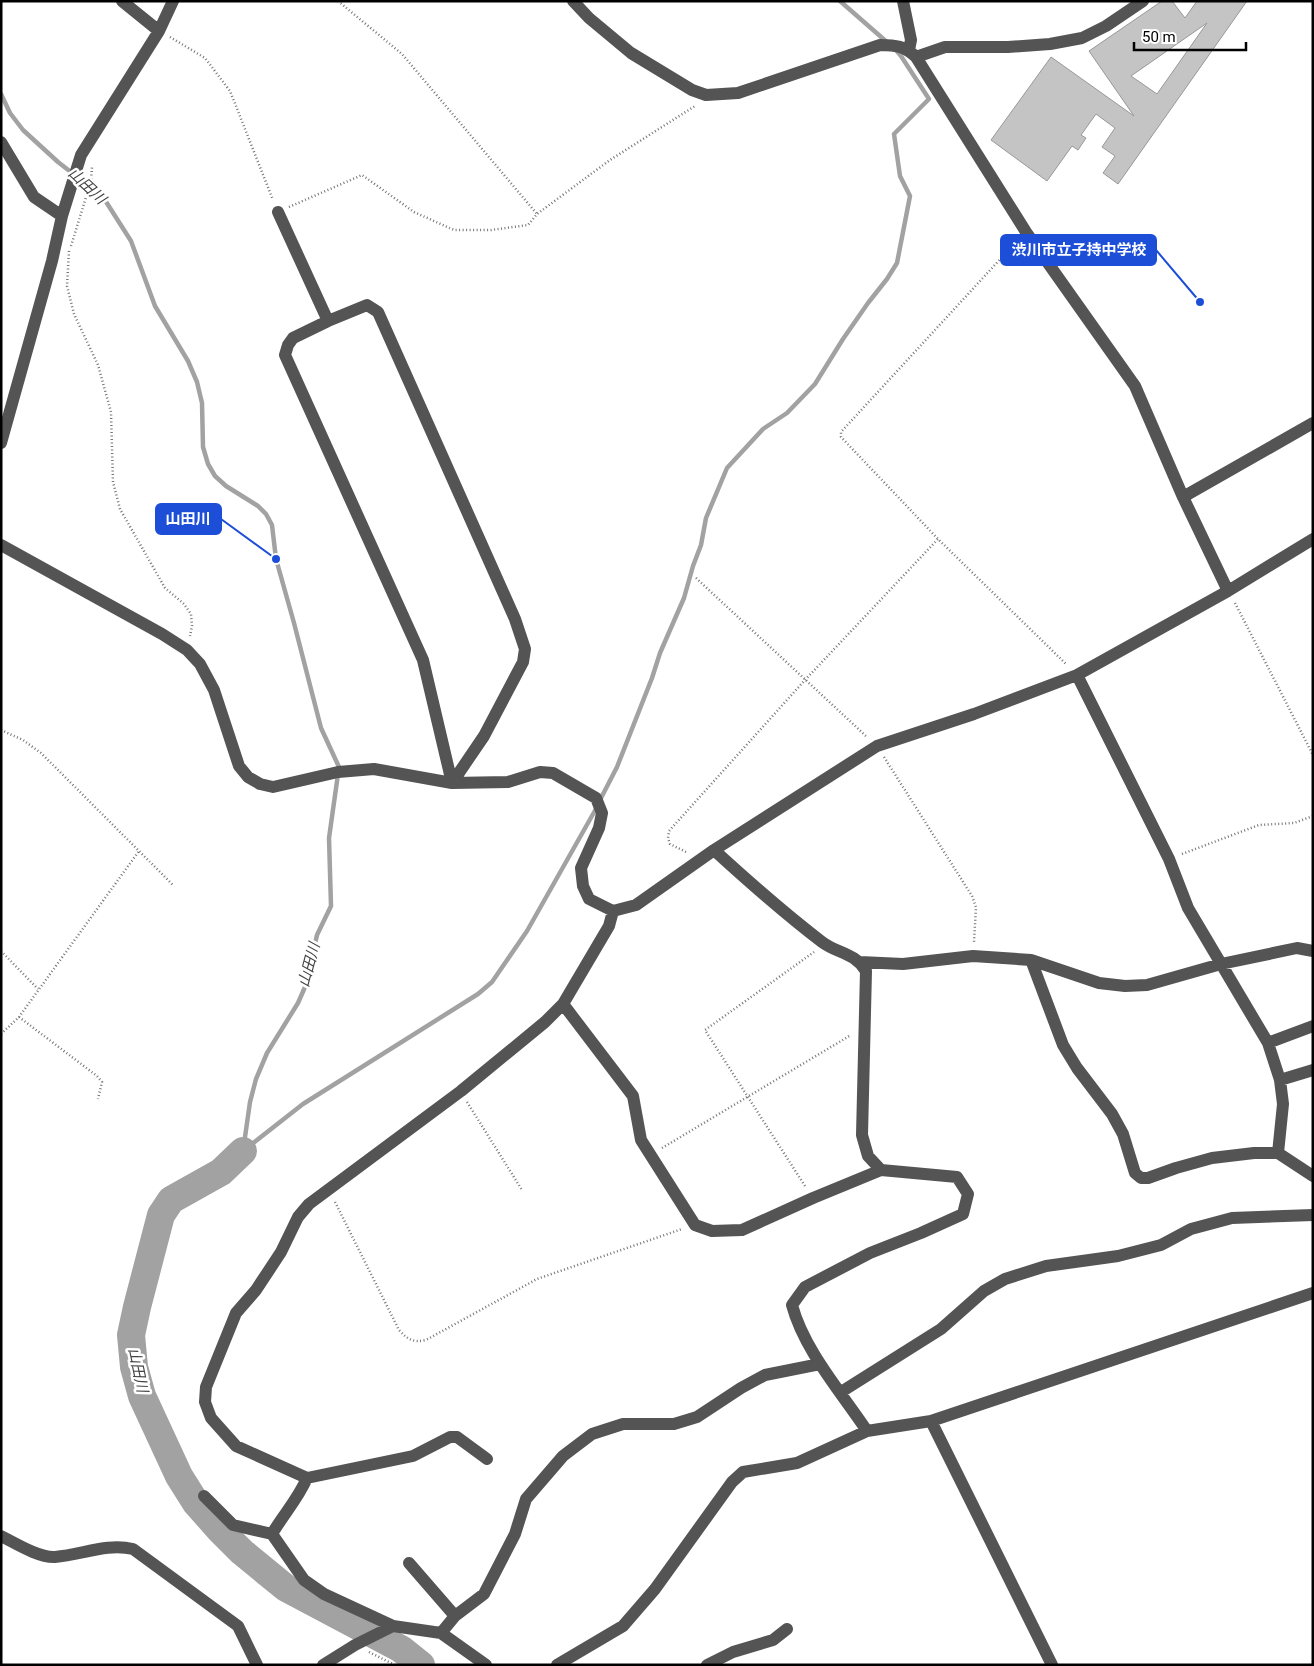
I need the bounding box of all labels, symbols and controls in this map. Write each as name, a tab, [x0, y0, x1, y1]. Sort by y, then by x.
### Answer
scale bar	[1134, 20, 1246, 52]
text: 50 m	[1142, 28, 1176, 46]
water label: 山田川	[64, 164, 111, 209]
callout: 渋川市立子持中学校	[1001, 235, 1156, 265]
text: 渋川市立子持中学校	[1011, 241, 1147, 259]
callout: 山田川	[156, 504, 221, 534]
text: 山田川	[165, 510, 211, 528]
water label: 山田川	[294, 939, 324, 989]
water label: 山田川	[125, 1346, 152, 1396]

